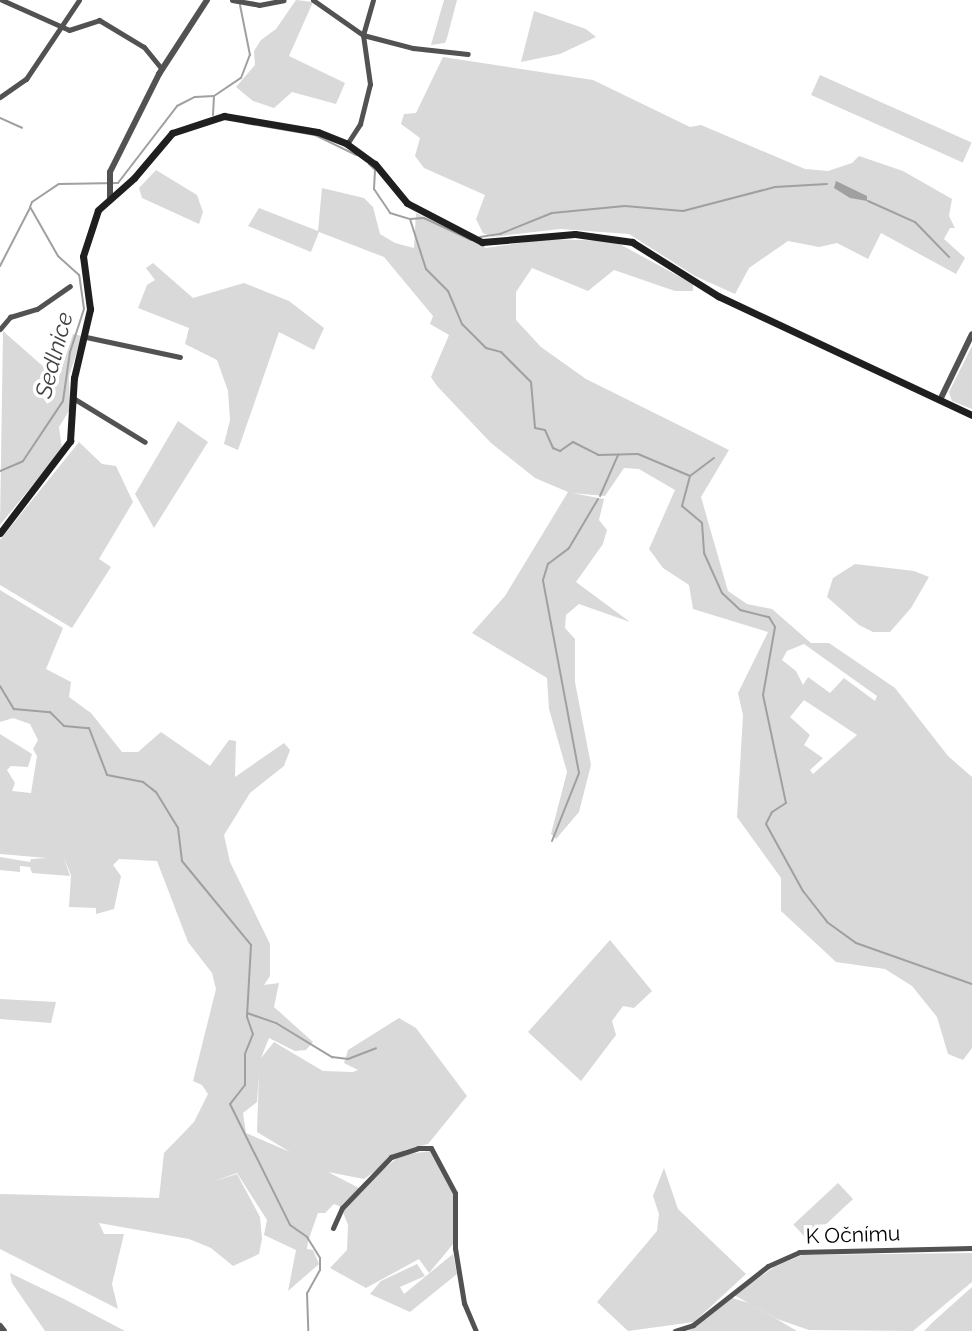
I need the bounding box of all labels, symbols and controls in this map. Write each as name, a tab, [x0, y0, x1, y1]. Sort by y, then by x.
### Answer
water label: Sedlnice	[29, 309, 79, 401]
street label: K Očnímu	[805, 1221, 901, 1249]

